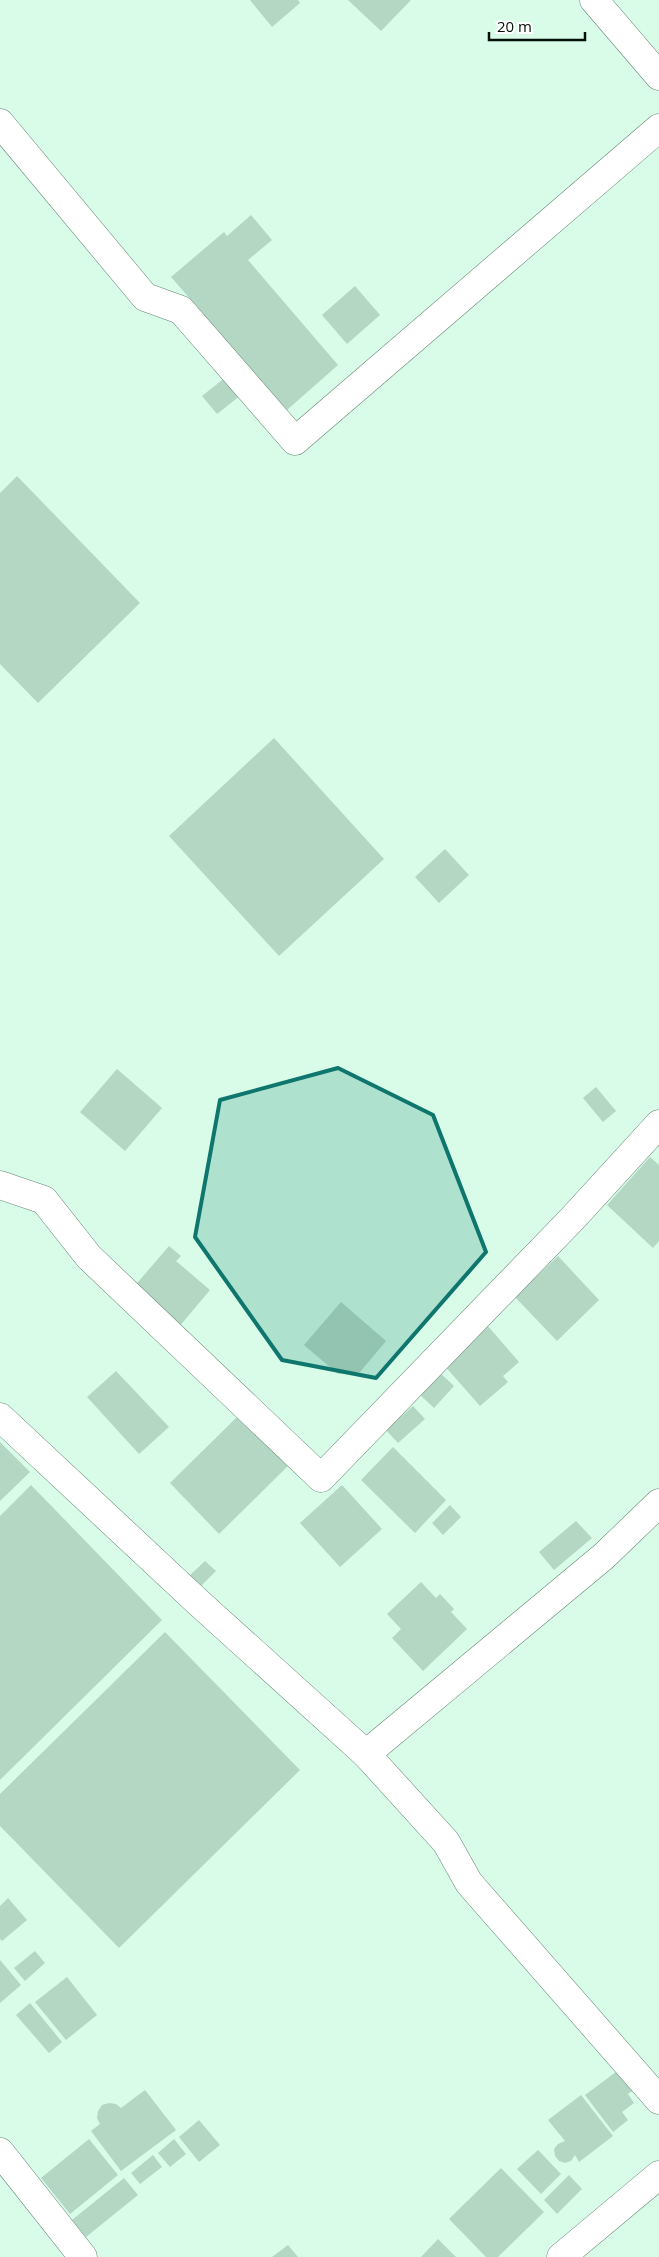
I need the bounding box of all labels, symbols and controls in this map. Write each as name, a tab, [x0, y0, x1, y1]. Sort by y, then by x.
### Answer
scale bar	[489, 10, 585, 42]
text: 20 m	[497, 16, 532, 36]

